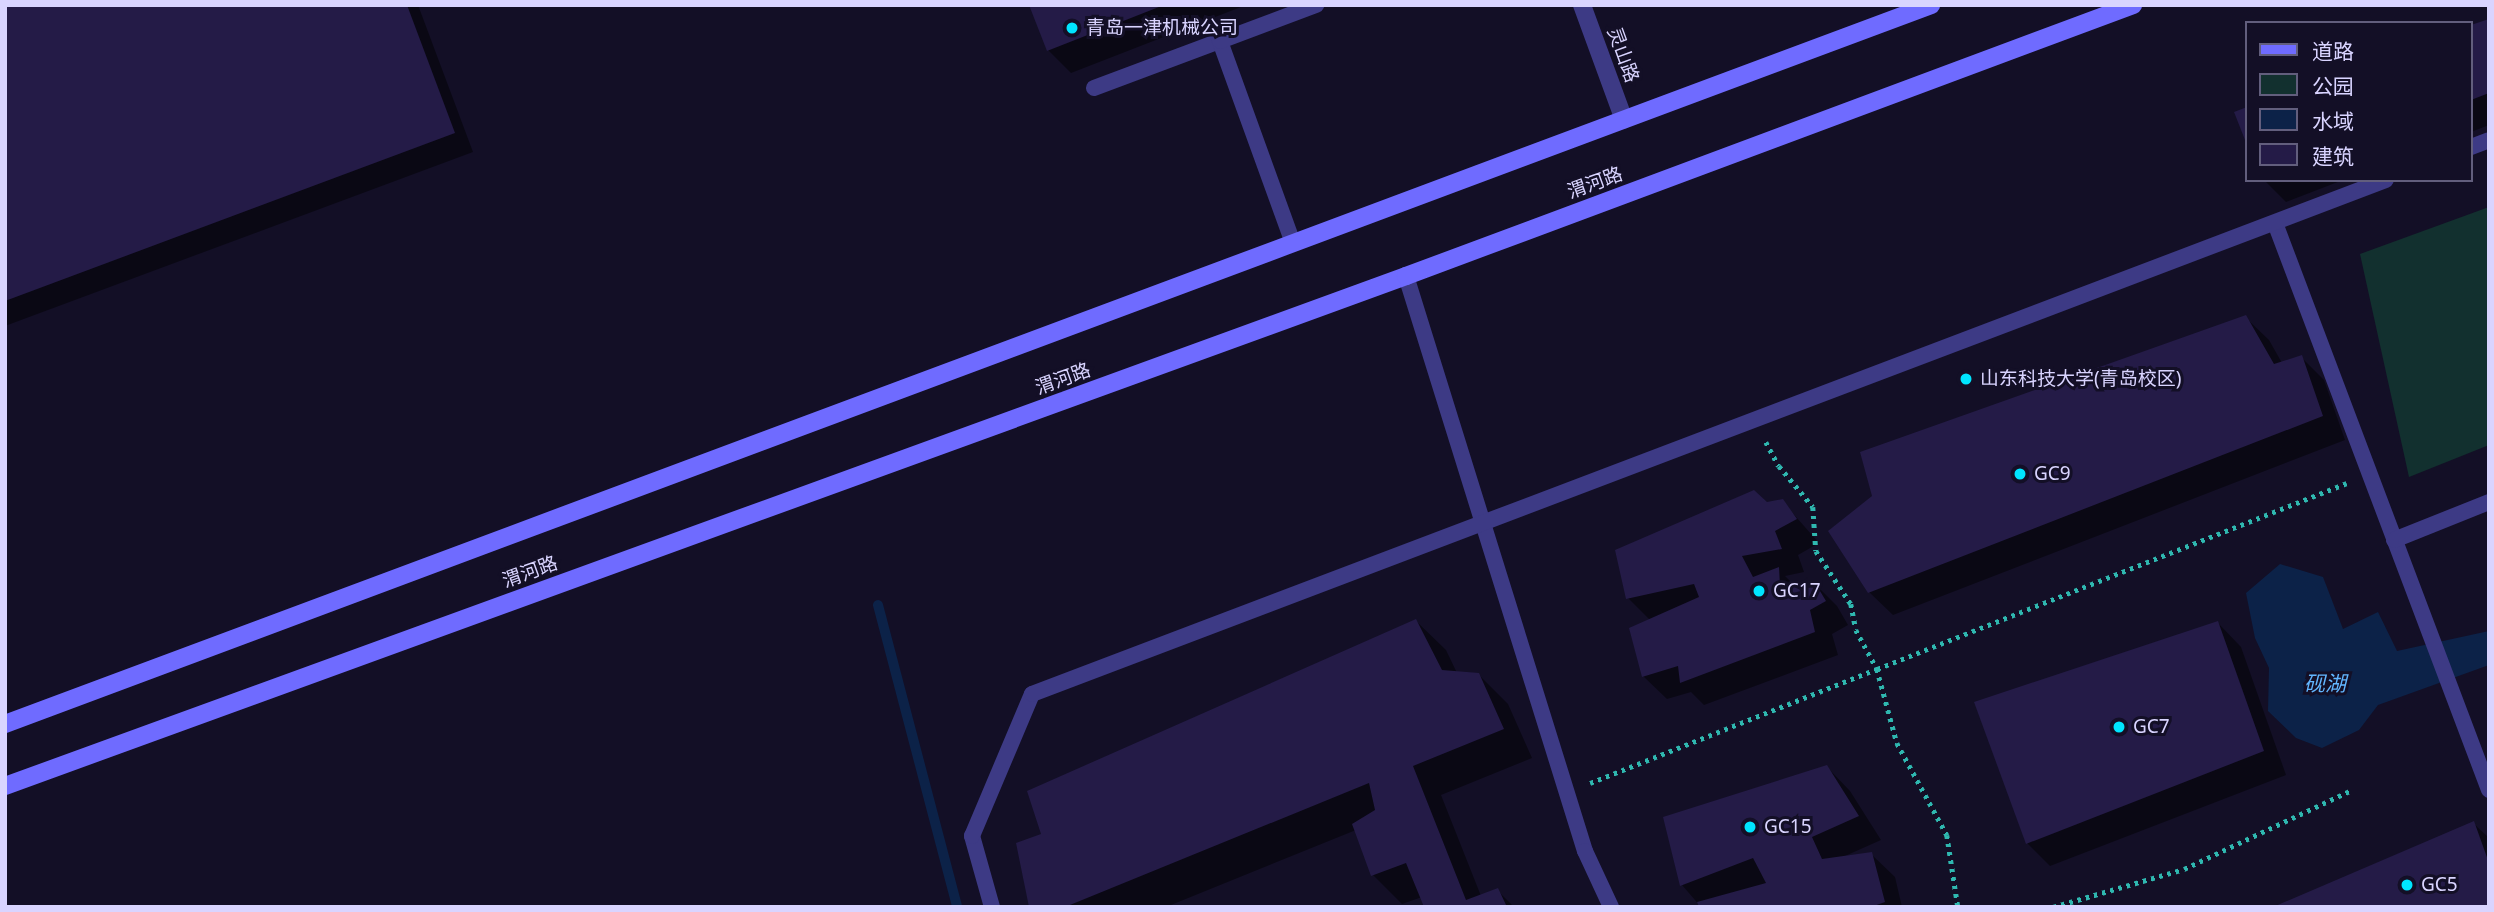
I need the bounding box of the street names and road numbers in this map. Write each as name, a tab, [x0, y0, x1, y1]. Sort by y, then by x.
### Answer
street label: 灵山路	[1603, 24, 1643, 86]
street label: 渭河路	[1564, 163, 1626, 203]
street label: 渭河路	[1032, 359, 1094, 399]
street label: 渭河路	[499, 552, 561, 592]

